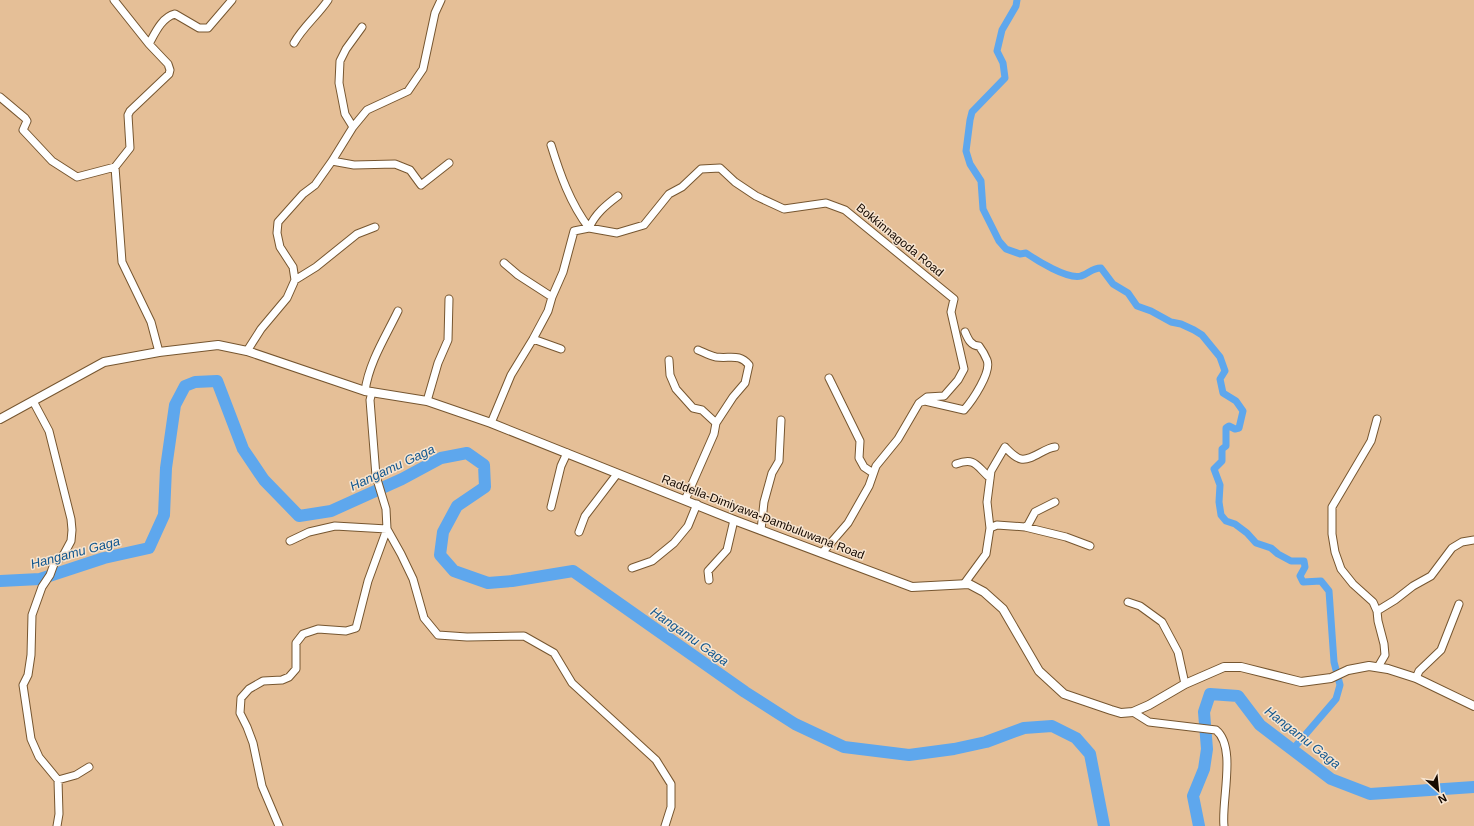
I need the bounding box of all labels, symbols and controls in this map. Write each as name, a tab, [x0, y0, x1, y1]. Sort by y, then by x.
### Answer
street label: Bokkinnagoda Road	[854, 201, 946, 279]
water label: Hangamu Gaga	[347, 441, 437, 494]
street label: Raddella-Dimiyawa-Dambuluwana Road	[660, 472, 866, 562]
water label: Hangamu Gaga	[29, 533, 121, 572]
water label: Hangamu Gaga	[648, 604, 732, 669]
water label: Hangamu Gaga	[1262, 703, 1343, 772]
north arrow	[1418, 770, 1458, 810]
text: N	[1436, 792, 1449, 806]

